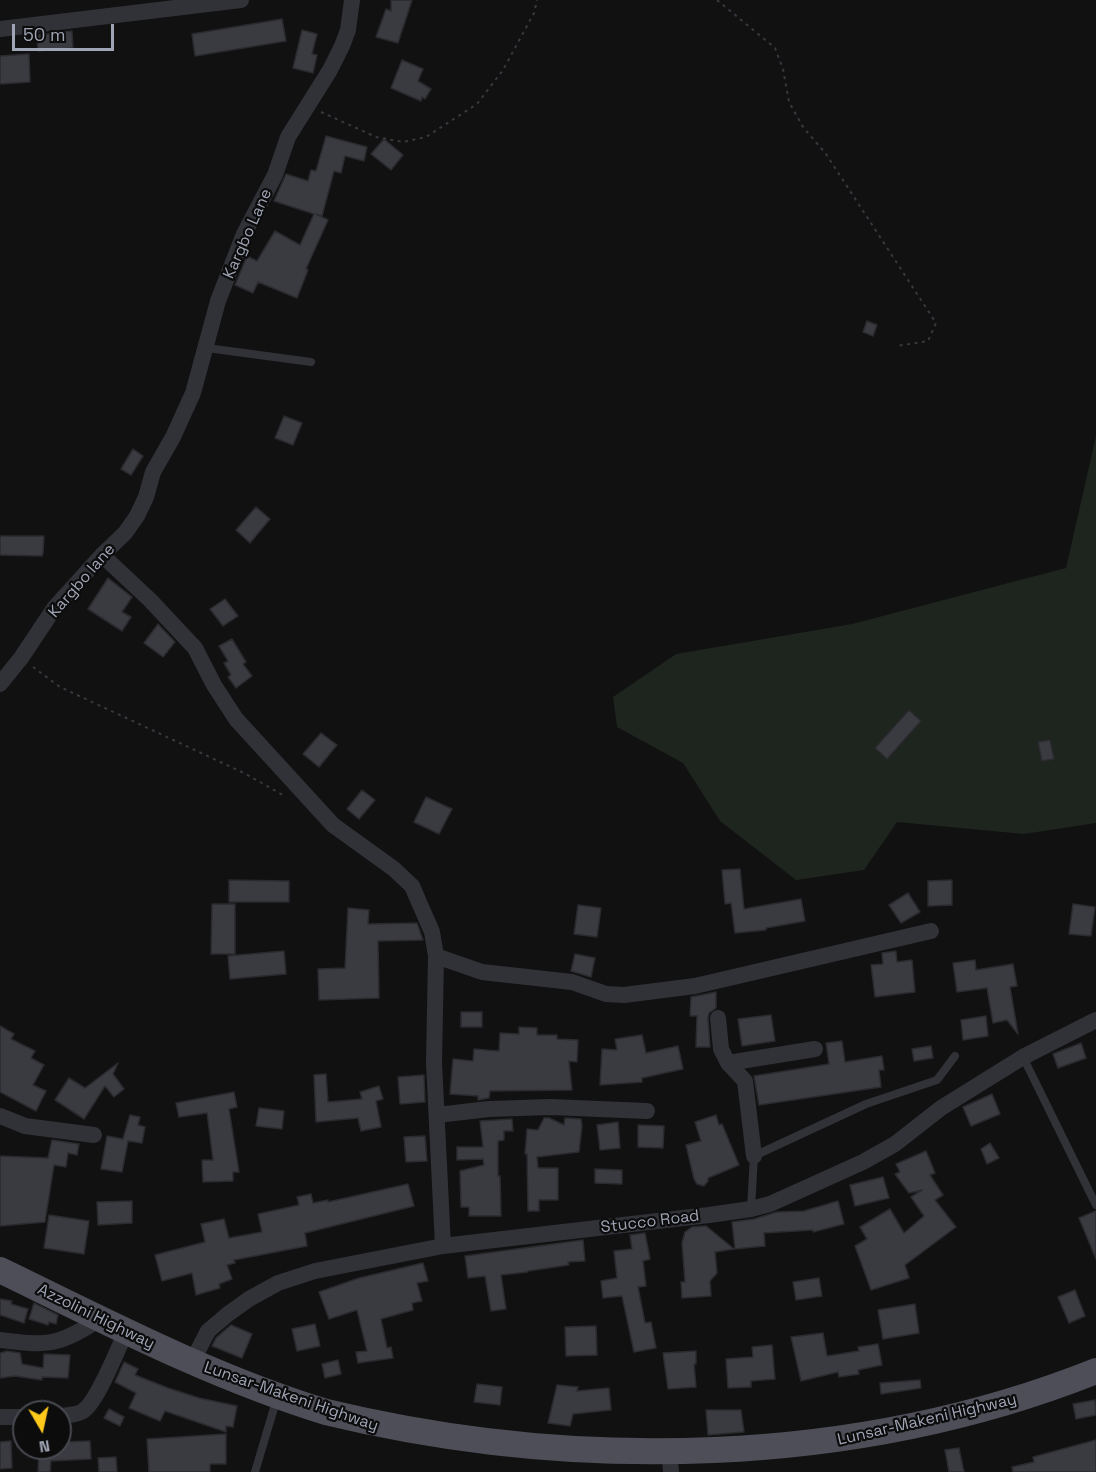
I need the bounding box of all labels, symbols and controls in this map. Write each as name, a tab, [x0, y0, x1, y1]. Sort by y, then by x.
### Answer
scale bar	[15, 12, 117, 50]
text: 50 m	[23, 23, 65, 46]
street label: Kargbo Lane	[220, 186, 276, 282]
street label: Kargbo lane	[45, 540, 119, 622]
street label: Stucco Road	[600, 1206, 700, 1238]
street label: Azzolini Highway	[34, 1280, 158, 1354]
street label: Lunsar-Makeni Highway	[201, 1358, 381, 1436]
street label: Lunsar-Makeni Highway	[836, 1390, 1018, 1450]
north arrow	[12, 1400, 72, 1460]
text: N	[38, 1435, 52, 1458]

